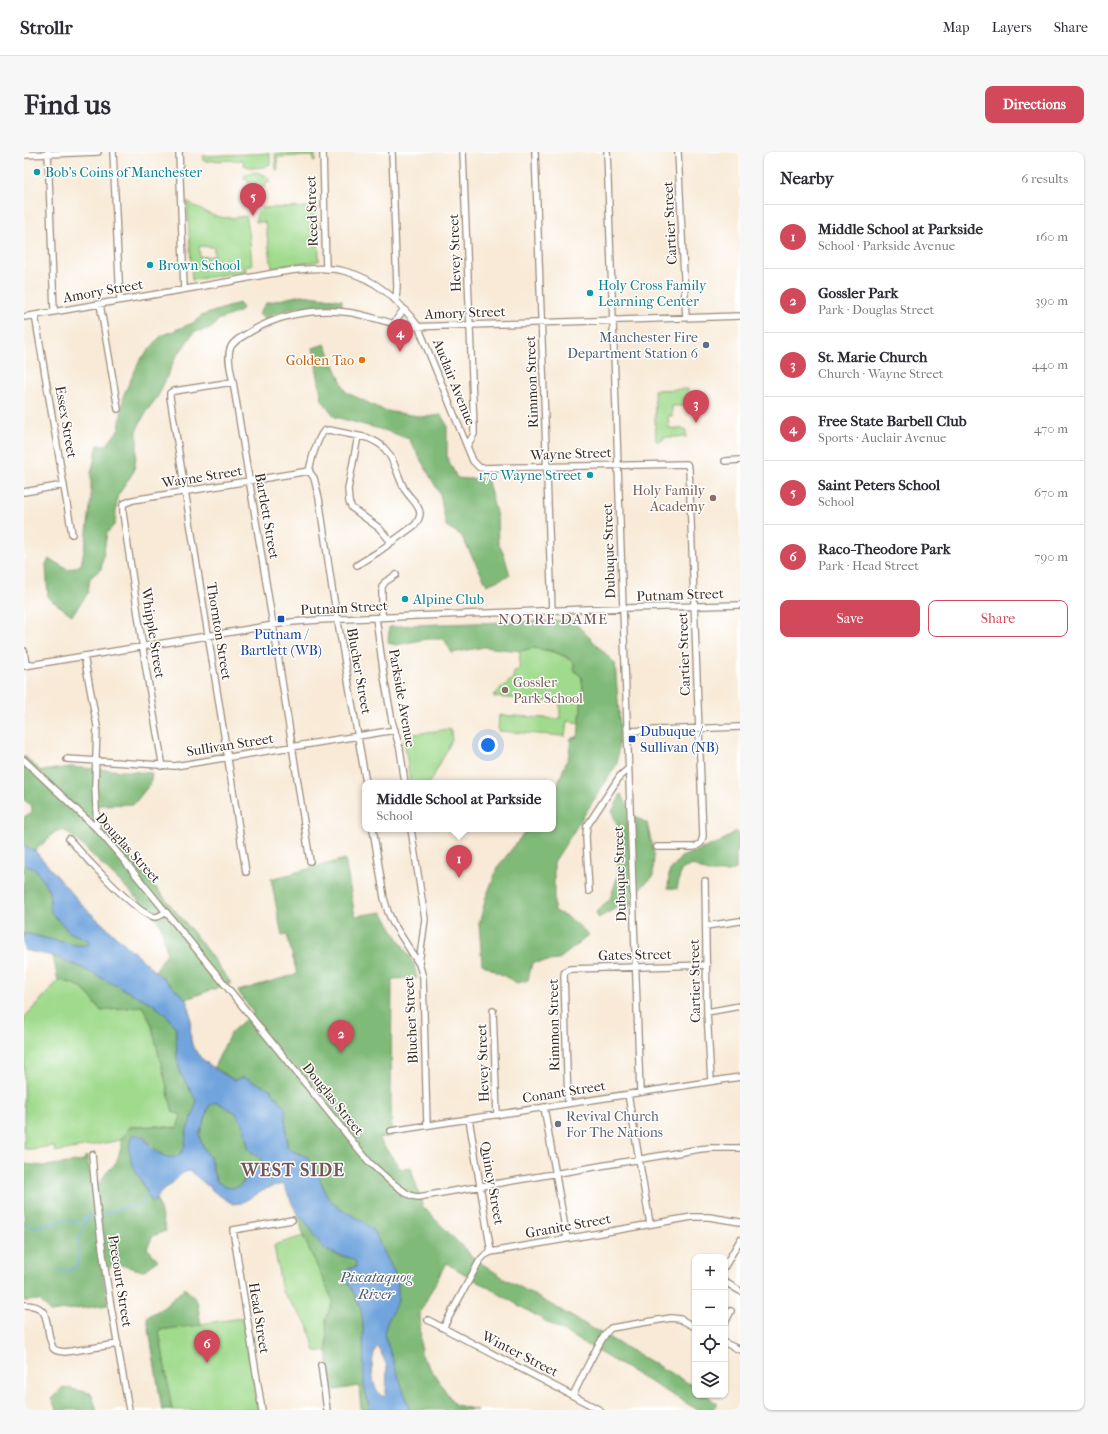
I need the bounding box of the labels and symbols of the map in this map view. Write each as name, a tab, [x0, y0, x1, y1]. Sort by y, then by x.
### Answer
place label: Bob's Coins of Manchester	[45, 164, 202, 181]
marker: Bob's Coins of Manchester	[32, 167, 42, 177]
street label: Reed Street	[302, 175, 322, 247]
street label: Cartier Street	[659, 181, 681, 265]
pin: 5	[240, 183, 266, 216]
street label: Hevey Street	[445, 213, 465, 293]
place label: Brown School	[158, 257, 241, 274]
marker: Brown School	[145, 260, 155, 270]
street label: Amory Street	[61, 276, 144, 307]
place label: Holy Cross Family Learning Center	[598, 277, 707, 310]
marker: Holy Cross Family Learning Center	[585, 288, 595, 298]
street label: Amory Street	[423, 303, 506, 323]
pin: 4	[387, 319, 413, 352]
place label: Manchester Fire Department Station 6	[567, 329, 698, 362]
street label: Auclair Avenue	[429, 335, 479, 428]
street label: Rimmon Street	[522, 335, 542, 429]
marker: Manchester Fire Department Station 6	[701, 340, 711, 350]
place label: Golden Tao	[286, 352, 354, 369]
marker: Golden Tao	[357, 355, 367, 365]
street label: Essex Street	[51, 385, 81, 459]
pin: 3	[683, 390, 709, 423]
street label: Wayne Street	[529, 444, 612, 464]
street label: Wayne Street	[159, 462, 244, 492]
place label: 170 Wayne Street	[478, 467, 582, 484]
marker: 170 Wayne Street	[585, 470, 595, 480]
street label: Bartlett Street	[251, 472, 283, 560]
place label: Holy Family Academy	[632, 482, 706, 515]
marker: Holy Family Academy	[708, 493, 718, 503]
street label: Dubuque Street	[599, 503, 619, 599]
street label: Thornton Street	[203, 581, 235, 681]
street label: Putnam Street	[636, 585, 724, 605]
street label: Whipple Street	[137, 586, 169, 679]
place label: Alpine Club	[412, 591, 484, 608]
marker: Alpine Club	[400, 594, 410, 604]
street label: Putnam Street	[300, 597, 388, 619]
district label: NOTRE DAME	[498, 610, 608, 628]
street label: Cartier Street	[674, 612, 694, 696]
marker: Putnam / Bartlett (WB)	[276, 614, 286, 624]
place label: Putnam / Bartlett (WB)	[240, 626, 322, 659]
street label: Blucher Street	[343, 626, 375, 716]
street label: Parkside Avenue	[385, 647, 419, 749]
place label: Gossler Park School	[513, 674, 583, 707]
marker: Gossler Park School	[500, 685, 510, 695]
place label: Dubuque / Sullivan (NB)	[640, 723, 719, 756]
street label: Sullivan Street	[185, 730, 275, 760]
marker: Dubuque / Sullivan (NB)	[627, 734, 637, 744]
your location	[478, 735, 498, 755]
street label: Douglas Street	[92, 809, 164, 887]
street label: Dubuque Street	[610, 826, 630, 922]
pin: 1	[446, 845, 472, 878]
street label: Cartier Street	[686, 939, 704, 1023]
street label: Gates Street	[598, 946, 672, 964]
street label: Blucher Street	[400, 976, 422, 1064]
street label: Rimmon Street	[545, 979, 563, 1071]
pin: 2	[328, 1020, 354, 1053]
street label: Hevey Street	[473, 1023, 493, 1103]
street label: Douglas Street	[299, 1059, 367, 1139]
street label: Conant Street	[521, 1077, 607, 1107]
place label: Revival Church For The Nations	[566, 1108, 663, 1141]
marker: Revival Church For The Nations	[553, 1119, 563, 1129]
street label: Quincy Street	[476, 1140, 508, 1226]
district label: WEST SIDE	[240, 1160, 345, 1181]
street label: Granite Street	[524, 1210, 612, 1242]
street label: Precourt Street	[104, 1234, 136, 1328]
water label: Piscataquog River	[339, 1268, 413, 1303]
street label: Head Street	[245, 1281, 273, 1355]
street label: Winter Street	[478, 1327, 561, 1381]
pin: 6	[194, 1330, 220, 1363]

